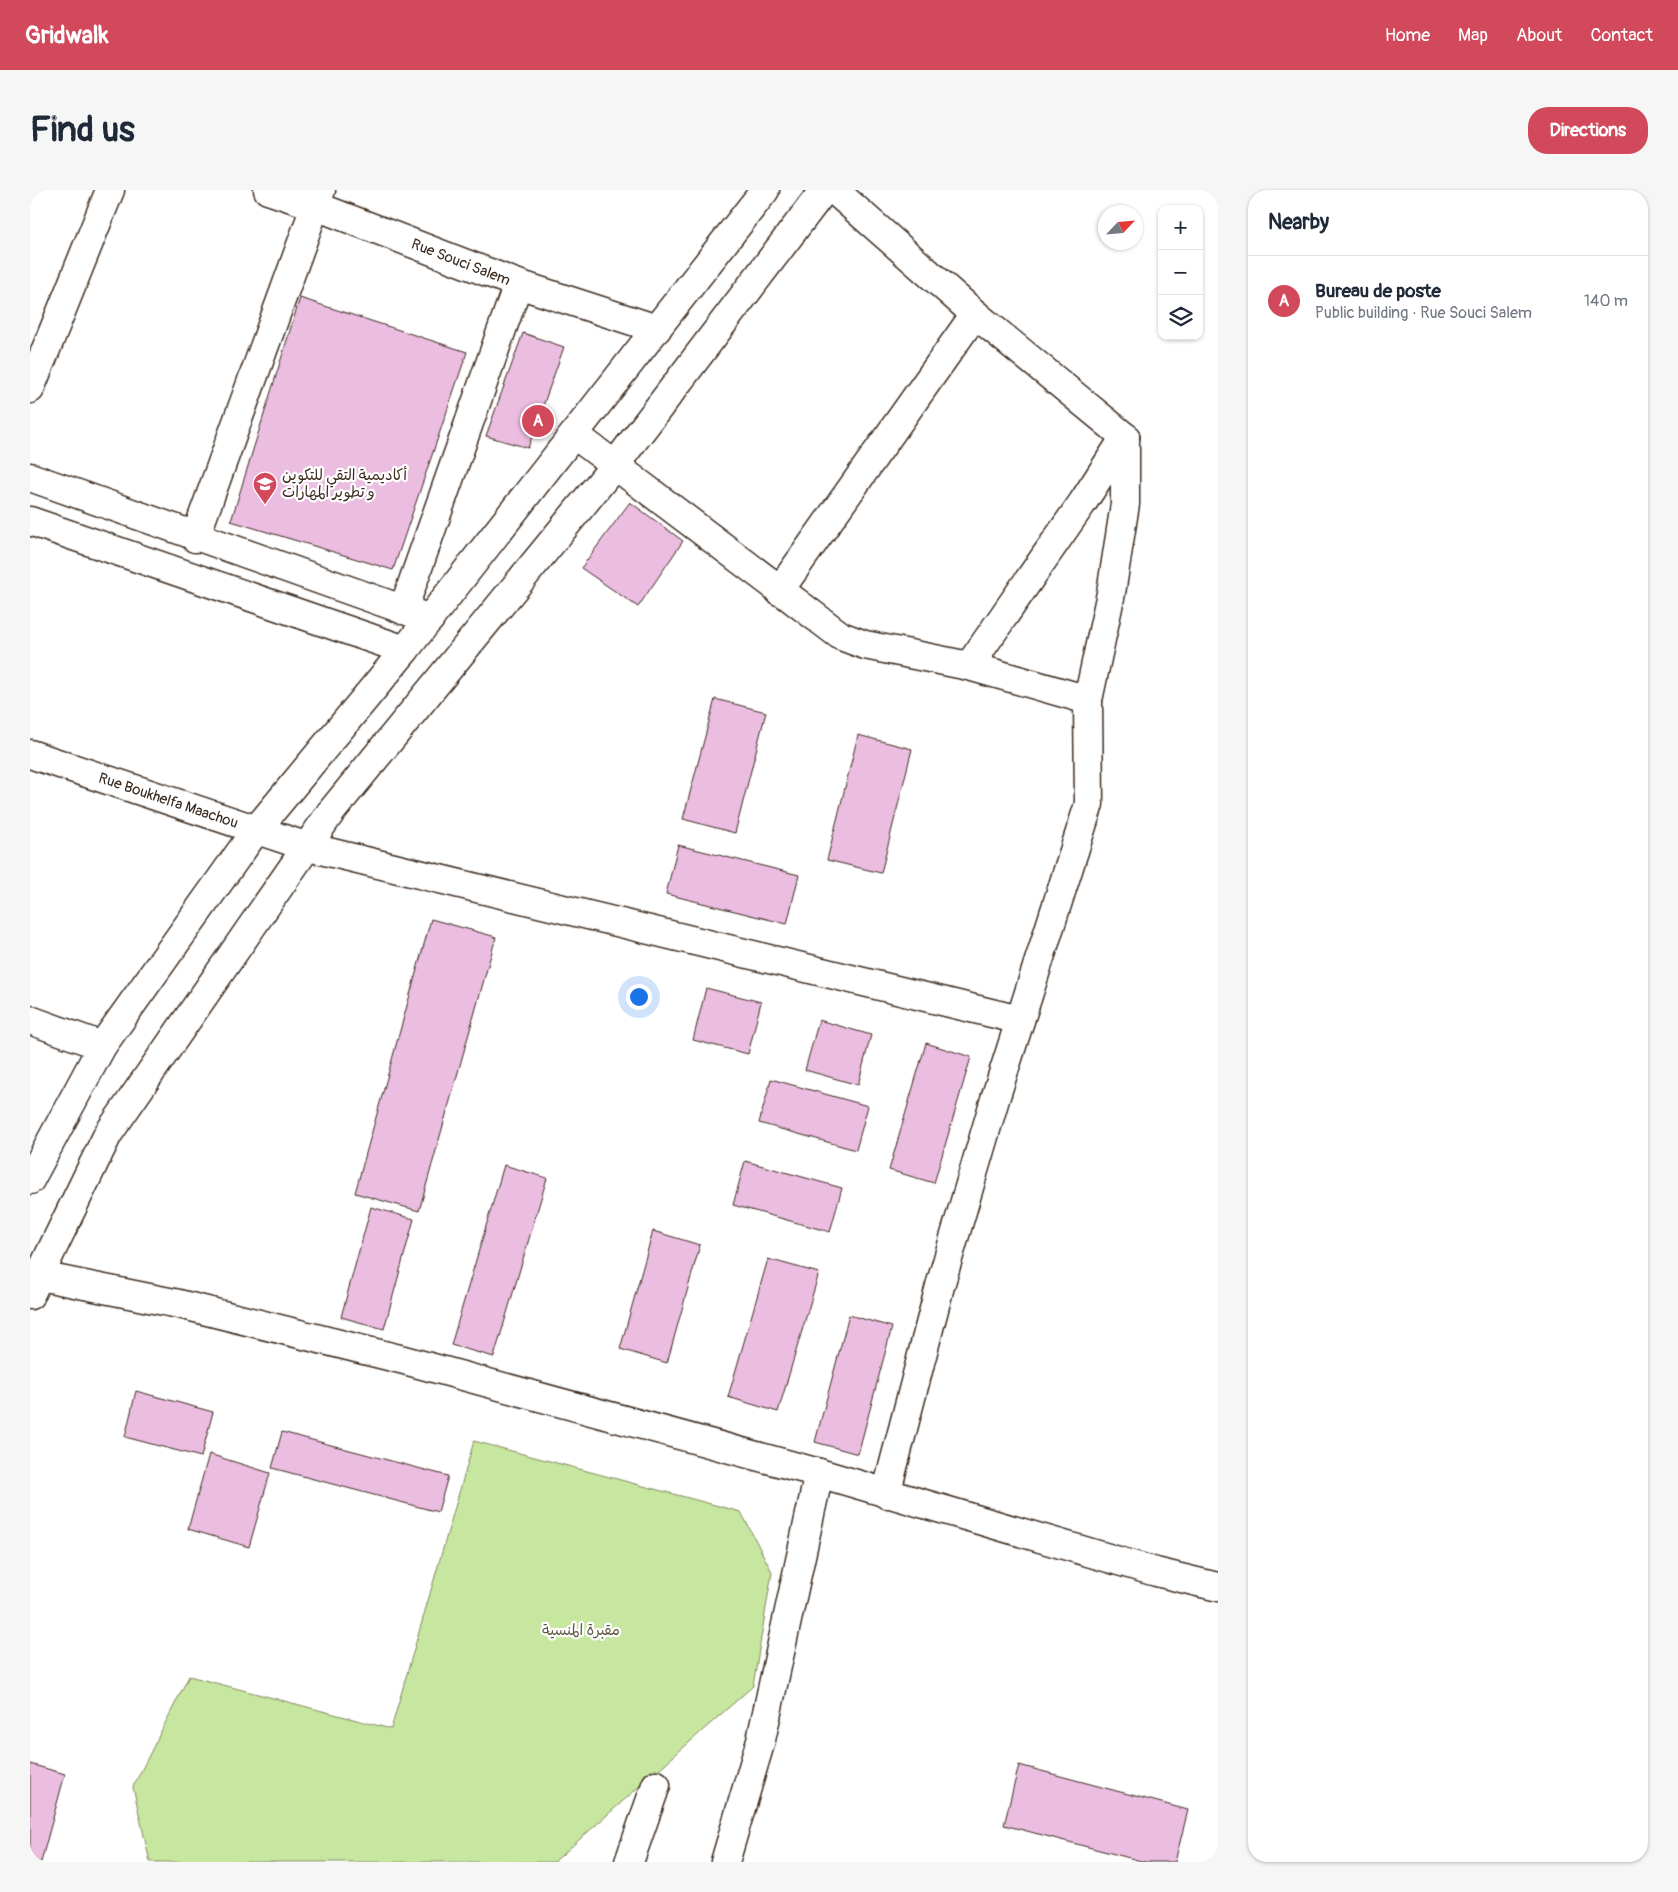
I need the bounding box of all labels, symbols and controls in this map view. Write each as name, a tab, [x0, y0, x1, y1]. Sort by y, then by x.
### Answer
text: Gridwalk	[25, 21, 109, 50]
text: Home	[1385, 24, 1430, 47]
text: Map	[1458, 24, 1488, 47]
text: About	[1516, 24, 1562, 47]
text: Contact	[1590, 24, 1653, 47]
button: Directions	[1528, 107, 1648, 154]
text: Find us	[30, 108, 135, 152]
north arrow	[1098, 205, 1143, 250]
map controls	[1158, 205, 1203, 340]
button: +	[1158, 205, 1203, 250]
text: Nearby	[1268, 209, 1329, 236]
street label: Rue Souci Salem	[409, 235, 513, 290]
button: −	[1158, 250, 1203, 295]
text: Bureau de poste	[1315, 279, 1441, 303]
text: A	[1279, 291, 1289, 311]
text: 140 m	[1584, 291, 1628, 311]
button: layers	[1158, 295, 1203, 340]
text: Public building · Rue Souci Salem	[1315, 303, 1532, 323]
pin: A	[522, 402, 554, 440]
place label: أكاديمية التقي للتكوين و تطوير المهارات	[282, 466, 407, 502]
school or university icon: أكاديمية التقي للتكوين و تطوير المهارات	[252, 471, 278, 505]
street label: Rue Boukhelfa Maachou	[96, 769, 241, 833]
your location	[626, 984, 652, 1010]
park label: مقبرة المنسية	[542, 1621, 620, 1640]

